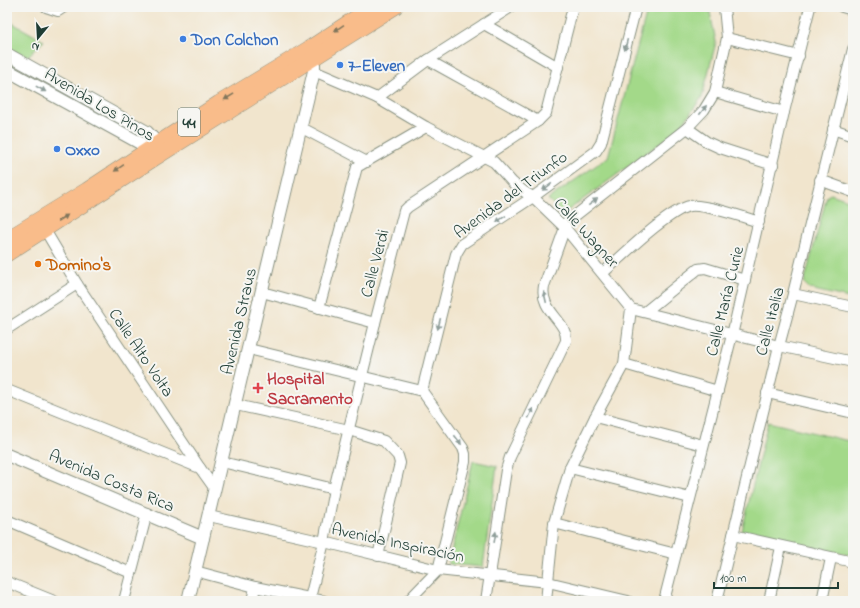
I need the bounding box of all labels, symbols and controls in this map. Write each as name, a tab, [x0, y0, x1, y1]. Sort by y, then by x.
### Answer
north arrow	[18, 18, 58, 58]
one-way arrow	[333, 25, 345, 32]
place label: Don Colchon	[190, 28, 279, 53]
marker: Don Colchon	[178, 34, 188, 44]
text: N	[29, 38, 41, 55]
one-way arrow	[623, 39, 629, 51]
place label: 7-Eleven	[348, 54, 406, 79]
marker: 7-Eleven	[335, 60, 345, 70]
street label: Avenida Los Pinos	[39, 62, 159, 148]
one-way arrow	[35, 85, 47, 92]
one-way arrow	[224, 93, 234, 101]
one-way arrow	[699, 104, 708, 115]
road number: 44	[178, 108, 200, 136]
place label: Oxxo	[65, 138, 100, 163]
marker: Oxxo	[52, 144, 62, 154]
street label: Avenida del Triunfo	[449, 145, 573, 245]
one-way arrow	[114, 164, 125, 172]
one-way arrow	[542, 183, 552, 191]
street label: Calle Wagner	[546, 192, 625, 276]
one-way arrow	[588, 197, 599, 206]
one-way arrow	[58, 214, 68, 222]
one-way arrow	[496, 215, 506, 223]
street label: Calle Verdi	[354, 227, 397, 300]
street label: Calle María Curie	[700, 243, 751, 359]
place label: Domino's	[45, 253, 112, 278]
marker: Domino's	[33, 259, 43, 269]
street label: Avenida Straus	[215, 265, 264, 377]
street label: Calle Italia	[749, 284, 792, 358]
one-way arrow	[542, 291, 548, 304]
street label: Calle Alto Volta	[102, 303, 180, 402]
one-way arrow	[435, 318, 441, 330]
place label: Hospital Sacramento	[267, 367, 353, 412]
marker: Hospital Sacramento	[252, 382, 264, 394]
one-way arrow	[528, 408, 534, 419]
one-way arrow	[454, 435, 462, 445]
street label: Avenida Costa Rica	[45, 444, 178, 519]
street label: Avenida Inspiración	[329, 517, 466, 570]
one-way arrow	[492, 531, 498, 543]
scale bar	[714, 564, 838, 590]
text: 100 m	[720, 570, 747, 588]

